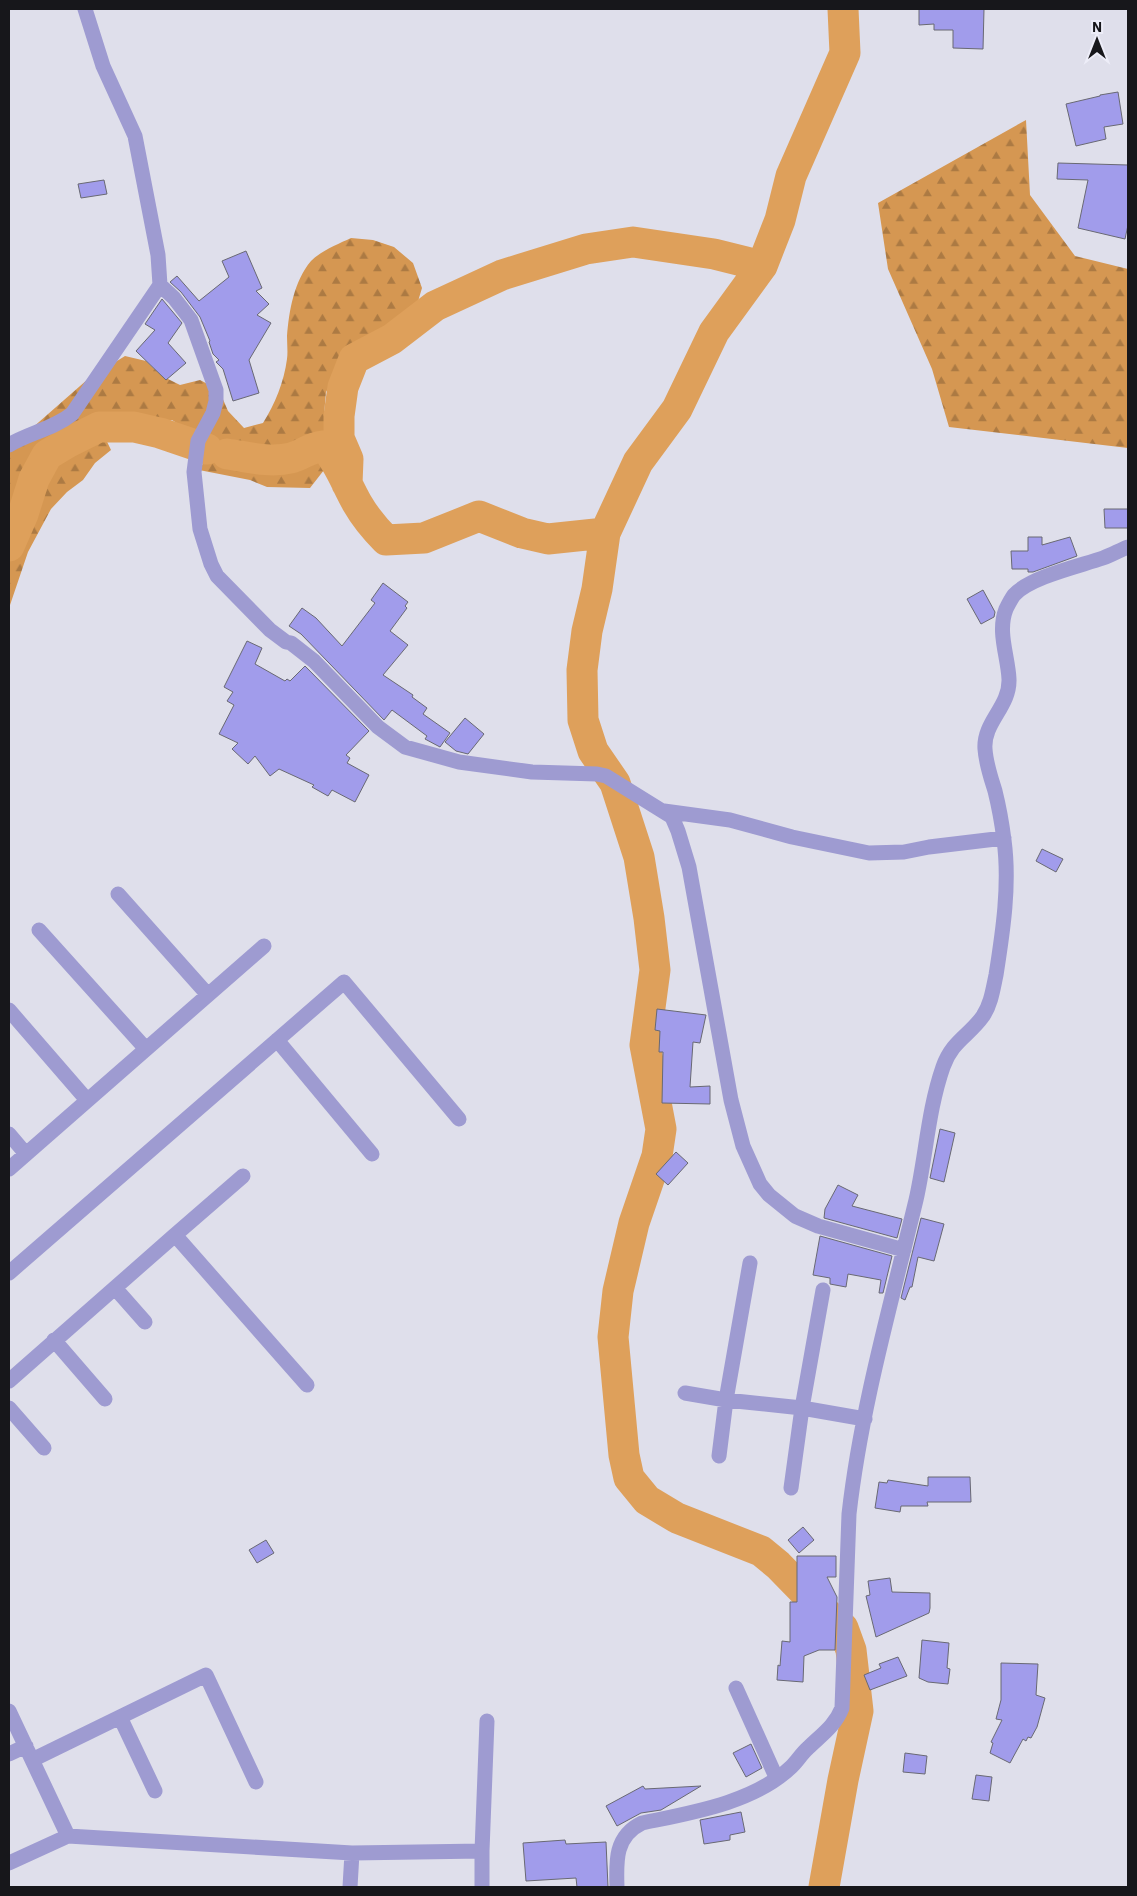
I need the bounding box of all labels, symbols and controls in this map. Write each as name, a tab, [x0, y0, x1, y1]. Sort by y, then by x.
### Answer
north arrow	[1072, 15, 1122, 65]
text: N	[1092, 18, 1102, 36]

